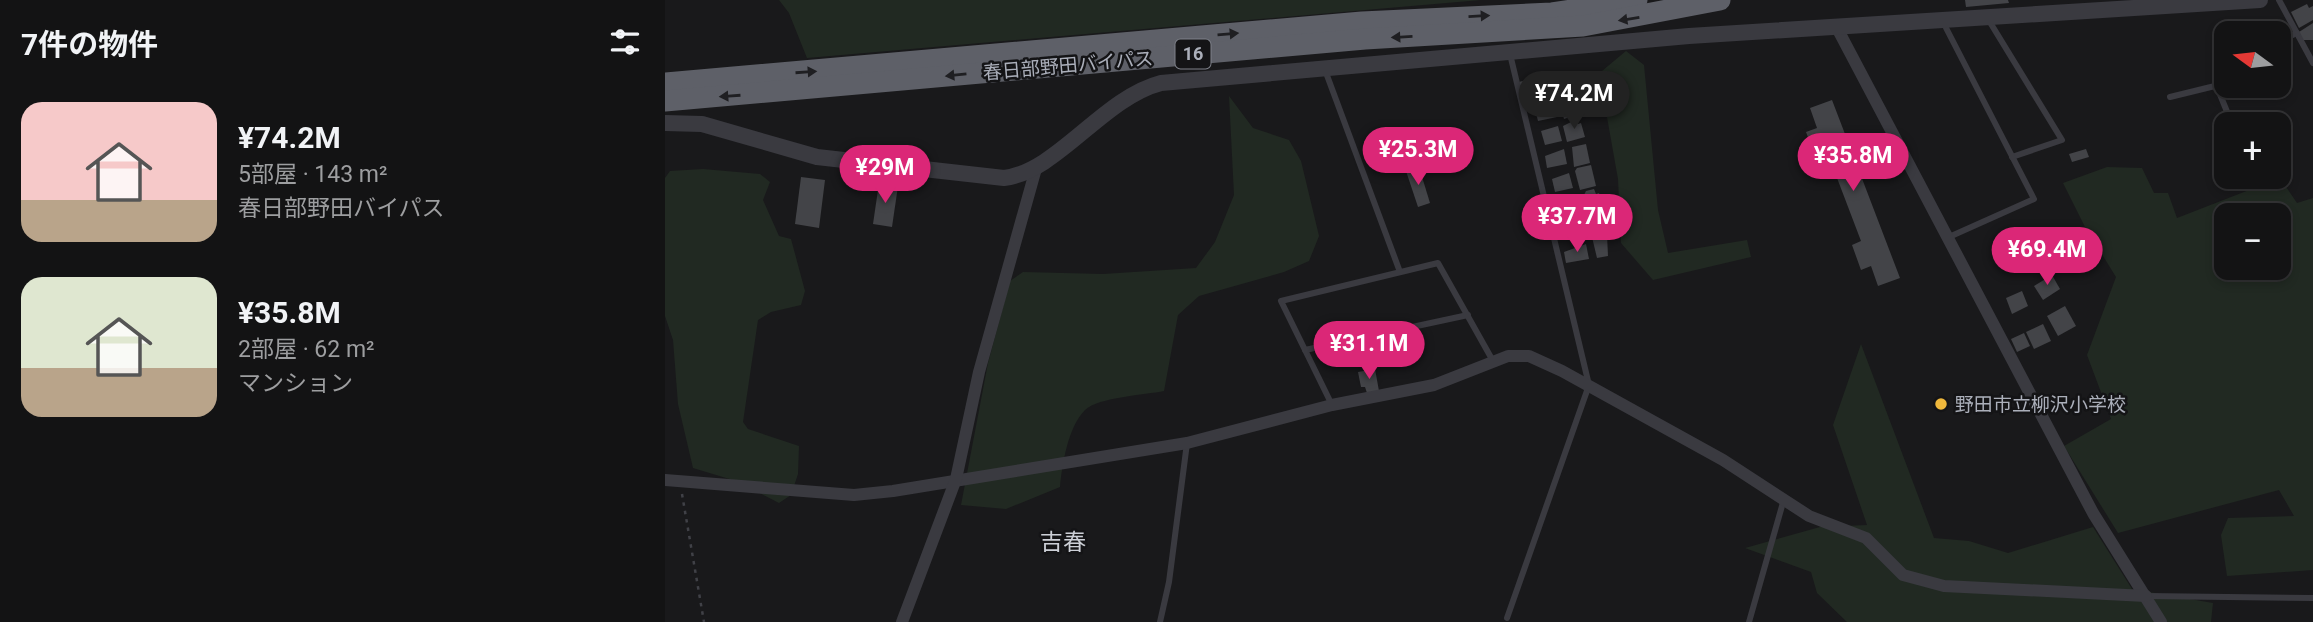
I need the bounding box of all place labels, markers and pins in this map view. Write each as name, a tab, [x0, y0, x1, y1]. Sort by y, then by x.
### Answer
pin: ¥74.2M	[1517, 72, 1631, 131]
pin: ¥25.3M	[1361, 128, 1475, 187]
pin: ¥35.8M	[1796, 134, 1910, 193]
pin: ¥29M	[844, 146, 926, 205]
pin: ¥37.7M	[1520, 194, 1634, 254]
pin: ¥69.4M	[1990, 228, 2104, 287]
pin: ¥31.1M	[1312, 322, 1426, 381]
place label: 野田市立柳沢小学校	[1955, 393, 2126, 416]
marker: 野田市立柳沢小学校	[1933, 396, 1949, 412]

